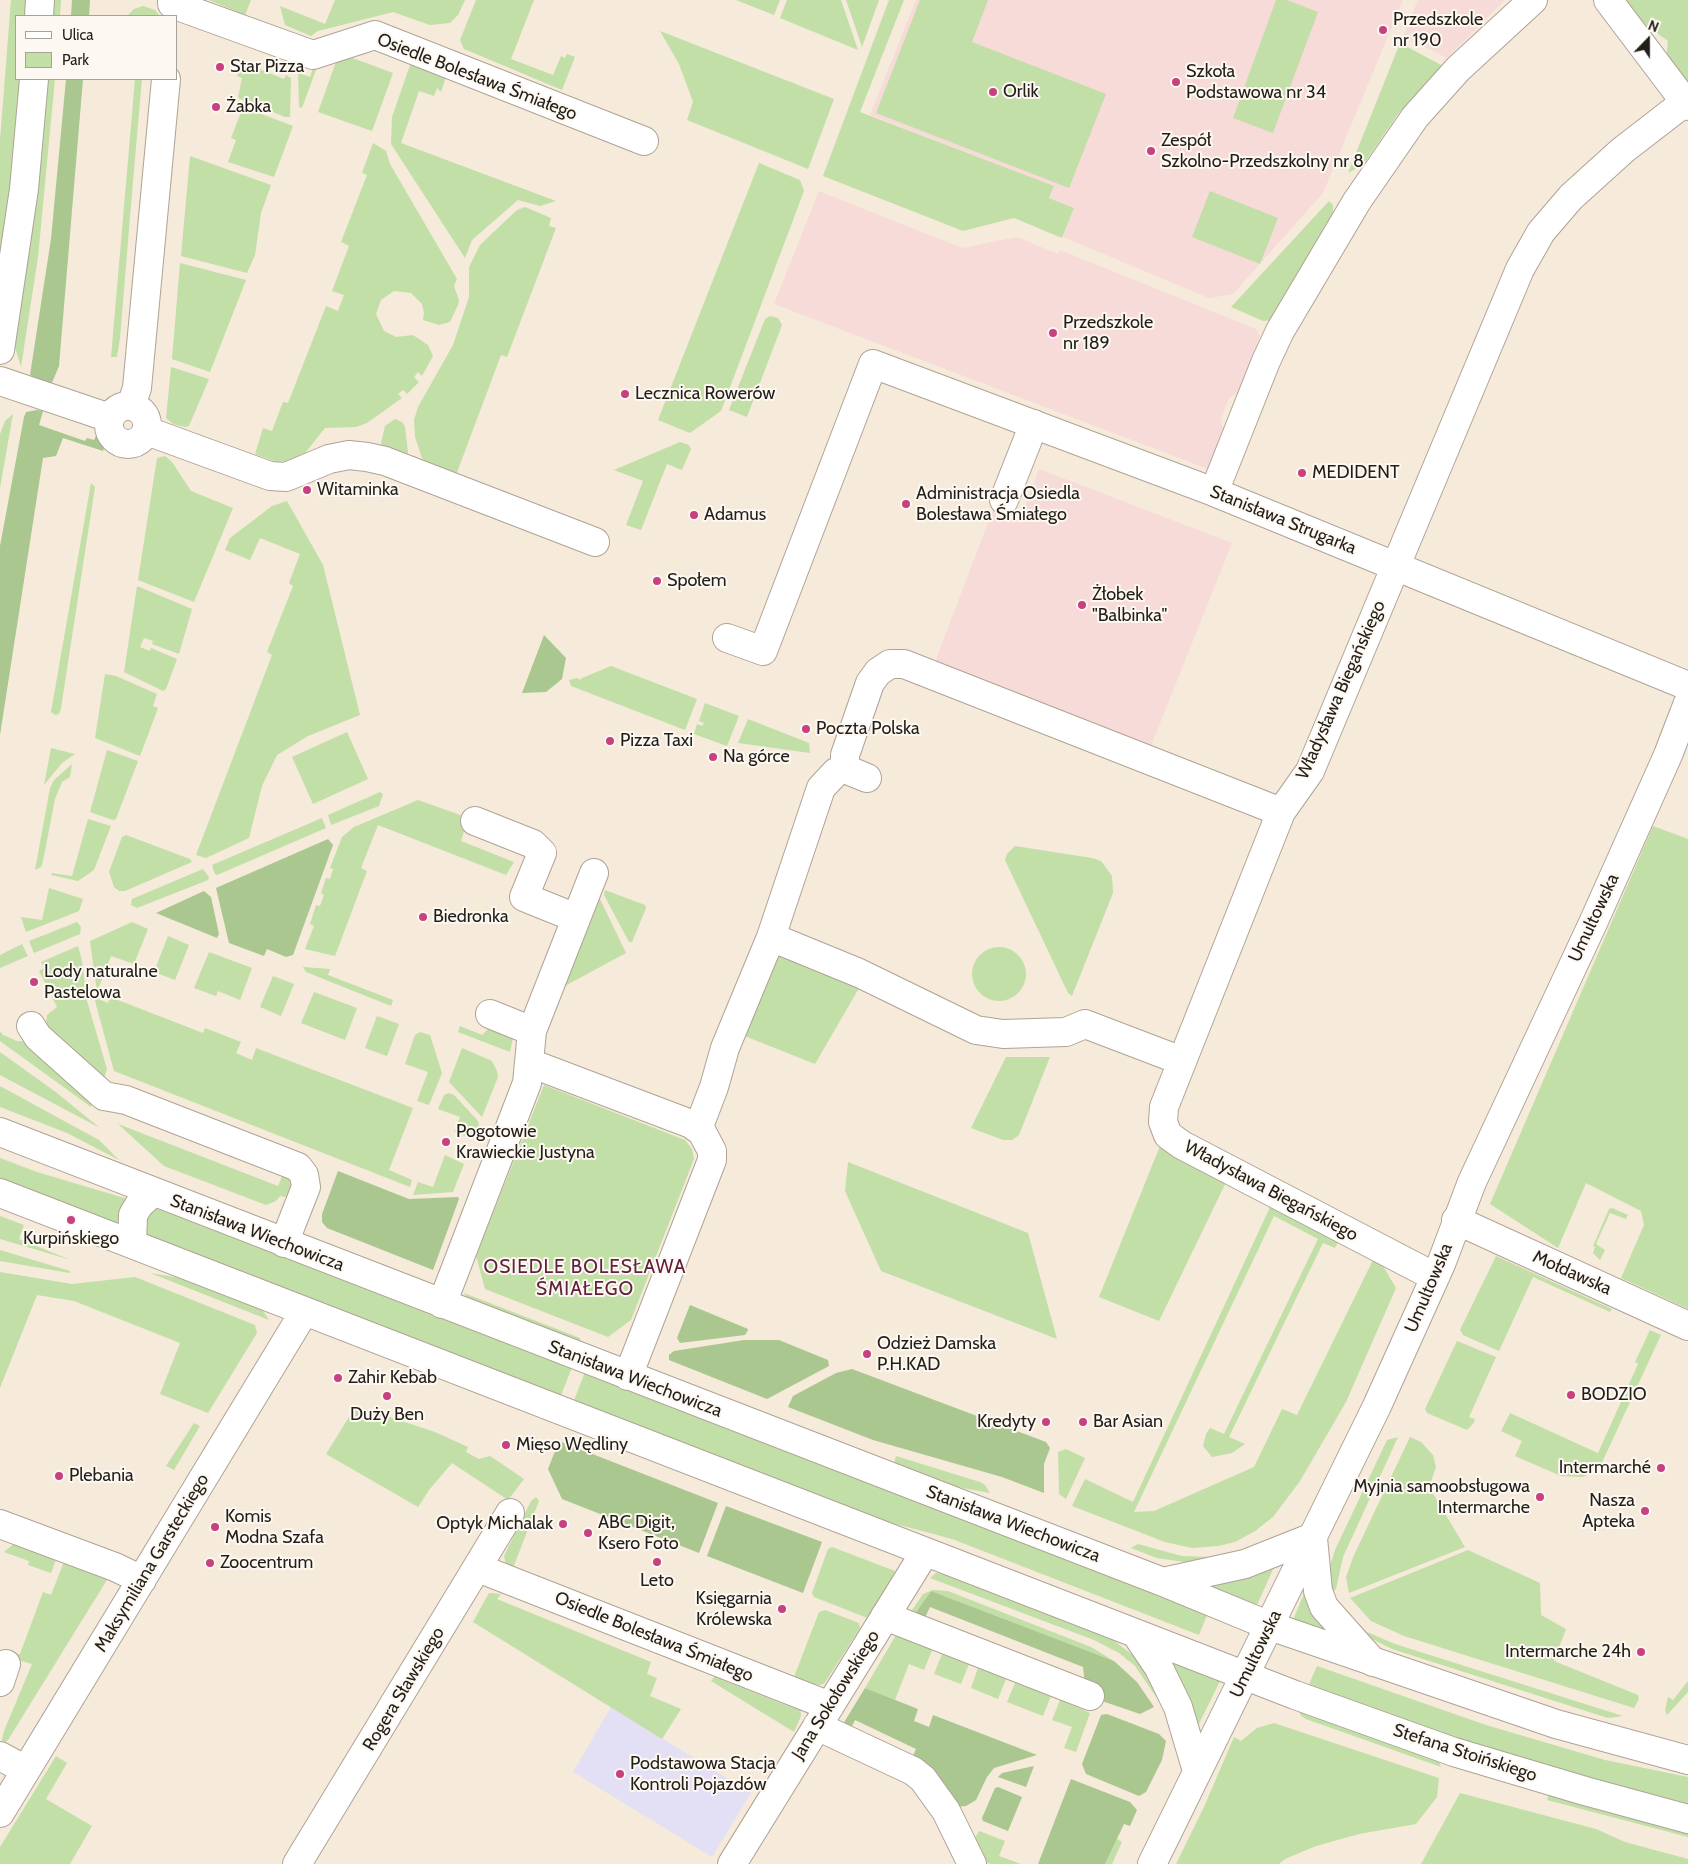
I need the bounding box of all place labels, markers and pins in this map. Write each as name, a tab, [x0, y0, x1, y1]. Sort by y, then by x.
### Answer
place label: Przedszkole nr 190	[1393, 9, 1483, 52]
marker: Przedszkole nr 190	[1377, 24, 1389, 36]
place label: Star Pizza	[230, 56, 304, 78]
marker: Star Pizza	[214, 61, 226, 73]
place label: Szkoła Podstawowa nr 34	[1186, 61, 1326, 104]
marker: Szkoła Podstawowa nr 34	[1170, 76, 1182, 88]
place label: Orlik	[1003, 81, 1039, 103]
marker: Orlik	[987, 86, 999, 98]
place label: Żabka	[226, 96, 271, 118]
marker: Żabka	[210, 101, 222, 113]
place label: Zespół Szkolno-Przedszkolny nr 8	[1161, 130, 1364, 172]
marker: Zespół Szkolno-Przedszkolny nr 8	[1145, 145, 1157, 157]
place label: Przedszkole nr 189	[1063, 312, 1153, 354]
marker: Przedszkole nr 189	[1047, 327, 1059, 339]
place label: Lecznica Rowerów	[635, 383, 775, 405]
marker: Lecznica Rowerów	[619, 388, 631, 400]
place label: MEDIDENT	[1312, 462, 1399, 484]
marker: MEDIDENT	[1296, 467, 1308, 479]
place label: Witaminka	[317, 479, 399, 501]
place label: Administracja Osiedla Bolesława Śmiałego	[916, 483, 1080, 526]
marker: Witaminka	[301, 484, 313, 496]
marker: Administracja Osiedla Bolesława Śmiałego	[900, 498, 912, 510]
place label: Adamus	[704, 504, 766, 526]
marker: Adamus	[688, 509, 700, 521]
place label: Społem	[667, 570, 727, 592]
marker: Społem	[651, 575, 663, 587]
place label: Żłobek "Balbinka"	[1092, 584, 1167, 626]
marker: Żłobek "Balbinka"	[1076, 599, 1088, 611]
place label: Poczta Polska	[816, 718, 920, 740]
marker: Poczta Polska	[800, 723, 812, 735]
place label: Pizza Taxi	[620, 730, 693, 752]
marker: Pizza Taxi	[604, 735, 616, 747]
place label: Na górce	[723, 746, 790, 768]
marker: Na górce	[707, 751, 719, 763]
place label: Biedronka	[433, 906, 509, 928]
marker: Biedronka	[417, 911, 429, 923]
place label: Lody naturalne Pastelowa	[44, 961, 158, 1004]
marker: Lody naturalne Pastelowa	[28, 976, 40, 988]
place label: Pogotowie Krawieckie Justyna	[456, 1121, 595, 1164]
marker: Pogotowie Krawieckie Justyna	[440, 1136, 452, 1148]
marker: Kurpińskiego	[65, 1214, 77, 1226]
place label: Kurpińskiego	[23, 1228, 119, 1250]
place label: Odzież Damska P.H.KAD	[877, 1333, 996, 1376]
marker: Odzież Damska P.H.KAD	[861, 1348, 873, 1360]
place label: Zahir Kebab	[348, 1367, 437, 1389]
marker: Zahir Kebab	[332, 1372, 344, 1384]
place label: BODZIO	[1581, 1384, 1647, 1406]
marker: BODZIO	[1565, 1389, 1577, 1401]
marker: Duży Ben	[381, 1390, 393, 1402]
place label: Duży Ben	[350, 1404, 424, 1426]
place label: Kredyty	[977, 1411, 1036, 1433]
place label: Bar Asian	[1093, 1411, 1163, 1433]
marker: Kredyty	[1040, 1416, 1052, 1428]
marker: Bar Asian	[1077, 1416, 1089, 1428]
place label: Mięso Wędliny	[516, 1434, 628, 1456]
marker: Mięso Wędliny	[500, 1439, 512, 1451]
place label: Intermarché	[1559, 1457, 1651, 1479]
marker: Intermarché	[1655, 1462, 1667, 1474]
place label: Plebania	[69, 1465, 134, 1487]
marker: Plebania	[53, 1470, 65, 1482]
place label: Myjnia samoobsługowa Intermarche	[1353, 1476, 1530, 1518]
place label: Nasza Apteka	[1582, 1490, 1635, 1532]
marker: Myjnia samoobsługowa Intermarche	[1534, 1491, 1546, 1503]
marker: Nasza Apteka	[1639, 1505, 1651, 1517]
place label: Komis Modna Szafa	[225, 1506, 324, 1548]
place label: ABC Digit, Ksero Foto	[598, 1512, 679, 1555]
place label: Optyk Michalak	[436, 1513, 553, 1535]
marker: Optyk Michalak	[557, 1518, 569, 1530]
marker: Komis Modna Szafa	[209, 1521, 221, 1533]
marker: ABC Digit, Ksero Foto	[582, 1527, 594, 1539]
place label: Zoocentrum	[220, 1552, 313, 1574]
marker: Leto	[651, 1556, 663, 1568]
marker: Zoocentrum	[204, 1557, 216, 1569]
place label: Leto	[640, 1570, 674, 1592]
place label: Księgarnia Królewska	[696, 1588, 772, 1630]
marker: Księgarnia Królewska	[776, 1603, 788, 1615]
place label: Intermarche 24h	[1505, 1641, 1631, 1663]
marker: Intermarche 24h	[1635, 1646, 1647, 1658]
place label: Podstawowa Stacja Kontroli Pojazdów	[630, 1753, 776, 1796]
marker: Podstawowa Stacja Kontroli Pojazdów	[614, 1768, 626, 1780]

